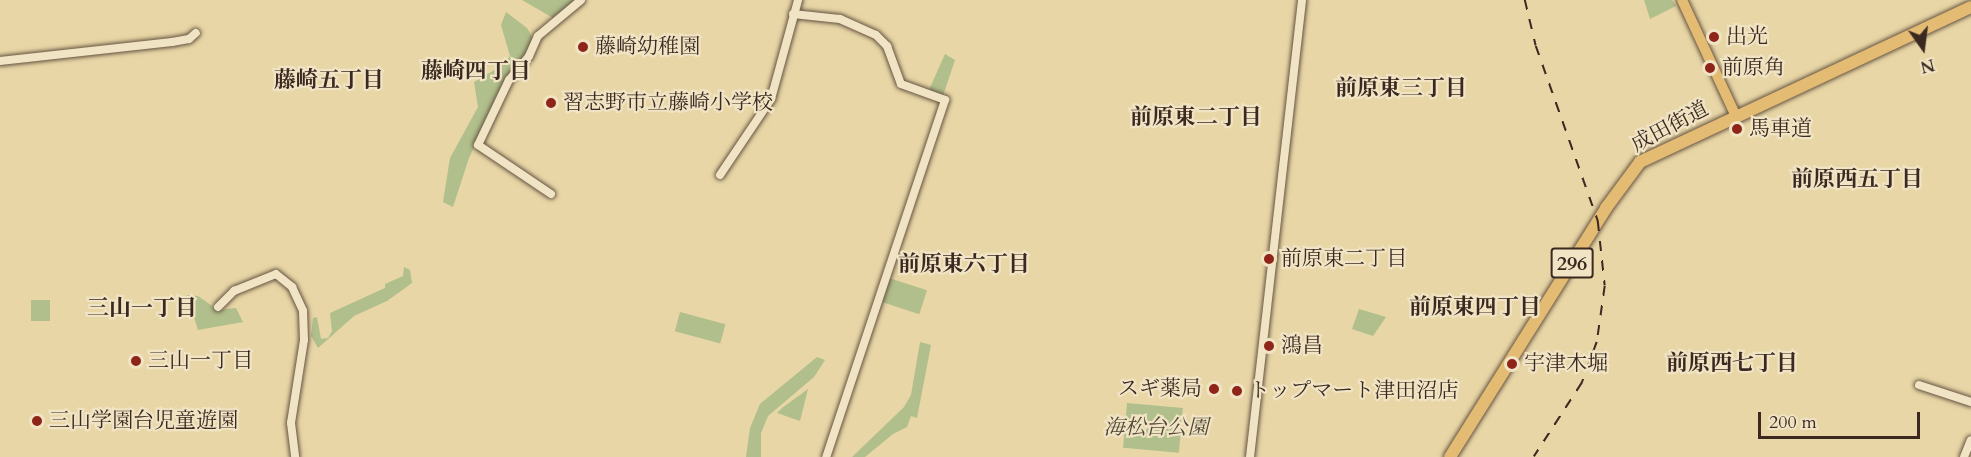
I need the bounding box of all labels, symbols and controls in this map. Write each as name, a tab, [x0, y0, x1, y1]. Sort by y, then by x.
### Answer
north arrow	[1893, 18, 1953, 78]
place label: 出光	[1726, 24, 1768, 50]
marker: 出光	[1707, 30, 1721, 44]
place label: 藤崎幼稚園	[595, 34, 700, 60]
marker: 藤崎幼稚園	[576, 40, 590, 54]
text: N	[1918, 53, 1937, 78]
place label: 前原角	[1722, 55, 1785, 81]
district label: 藤崎四丁目	[421, 59, 531, 85]
marker: 前原角	[1703, 61, 1717, 75]
district label: 藤崎五丁目	[274, 68, 384, 94]
district label: 前原東三丁目	[1335, 76, 1467, 102]
place label: 習志野市立藤崎小学校	[563, 90, 773, 116]
marker: 習志野市立藤崎小学校	[544, 96, 558, 110]
street label: 成田街道	[1627, 96, 1713, 158]
district label: 前原東二丁目	[1130, 105, 1262, 131]
place label: 馬車道	[1749, 116, 1812, 142]
marker: 馬車道	[1730, 122, 1744, 136]
district label: 前原西五丁目	[1791, 167, 1923, 193]
place label: 前原東二丁目	[1281, 246, 1407, 272]
road number: 296	[1550, 246, 1594, 280]
district label: 前原東六丁目	[898, 252, 1030, 278]
marker: 前原東二丁目	[1262, 252, 1276, 266]
district label: 前原東四丁目	[1409, 295, 1541, 321]
district label: 三山一丁目	[87, 296, 197, 322]
place label: 鴻昌	[1281, 333, 1323, 359]
marker: 鴻昌	[1262, 339, 1276, 353]
place label: 三山一丁目	[148, 348, 253, 374]
place label: 宇津木堀	[1524, 351, 1608, 377]
district label: 前原西七丁目	[1666, 351, 1798, 377]
marker: 三山一丁目	[129, 354, 143, 368]
marker: 宇津木堀	[1505, 357, 1519, 371]
place label: スギ薬局	[1118, 376, 1202, 402]
place label: トップマート津田沼店	[1249, 378, 1459, 404]
marker: スギ薬局	[1207, 382, 1221, 396]
marker: トップマート津田沼店	[1230, 384, 1244, 398]
scale bar	[1761, 400, 1923, 438]
place label: 三山学園台児童遊園	[49, 408, 238, 434]
text: 200 m	[1769, 410, 1817, 435]
marker: 三山学園台児童遊園	[30, 414, 44, 428]
park label: 海松台公園	[1104, 415, 1208, 441]

